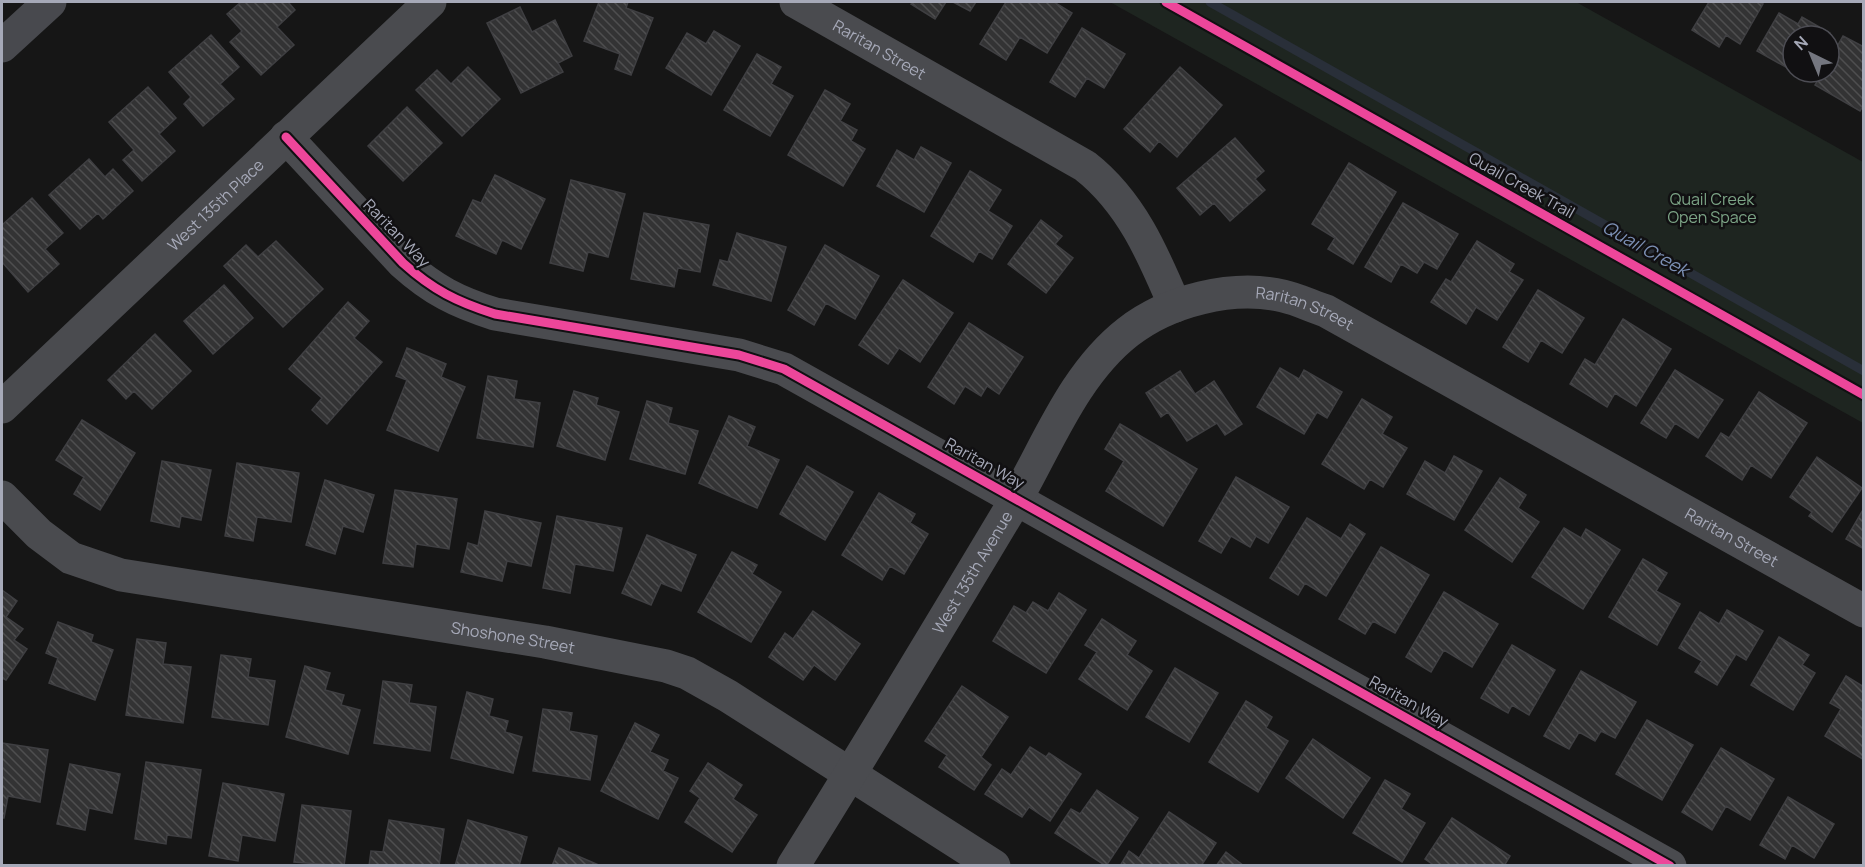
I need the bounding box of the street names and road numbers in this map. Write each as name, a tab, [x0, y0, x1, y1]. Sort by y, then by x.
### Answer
street label: Raritan Street	[829, 14, 930, 85]
street label: Quail Creek Trail	[1465, 147, 1579, 223]
street label: West 135th Place	[163, 154, 269, 256]
street label: Raritan Way	[359, 194, 436, 273]
street label: Raritan Street	[1255, 281, 1358, 335]
street label: Raritan Way	[941, 432, 1029, 494]
street label: Raritan Street	[1681, 502, 1782, 572]
street label: West 135th Avenue	[927, 507, 1018, 638]
street label: Shoshone Street	[449, 616, 577, 659]
street label: Raritan Way	[1365, 670, 1453, 732]

